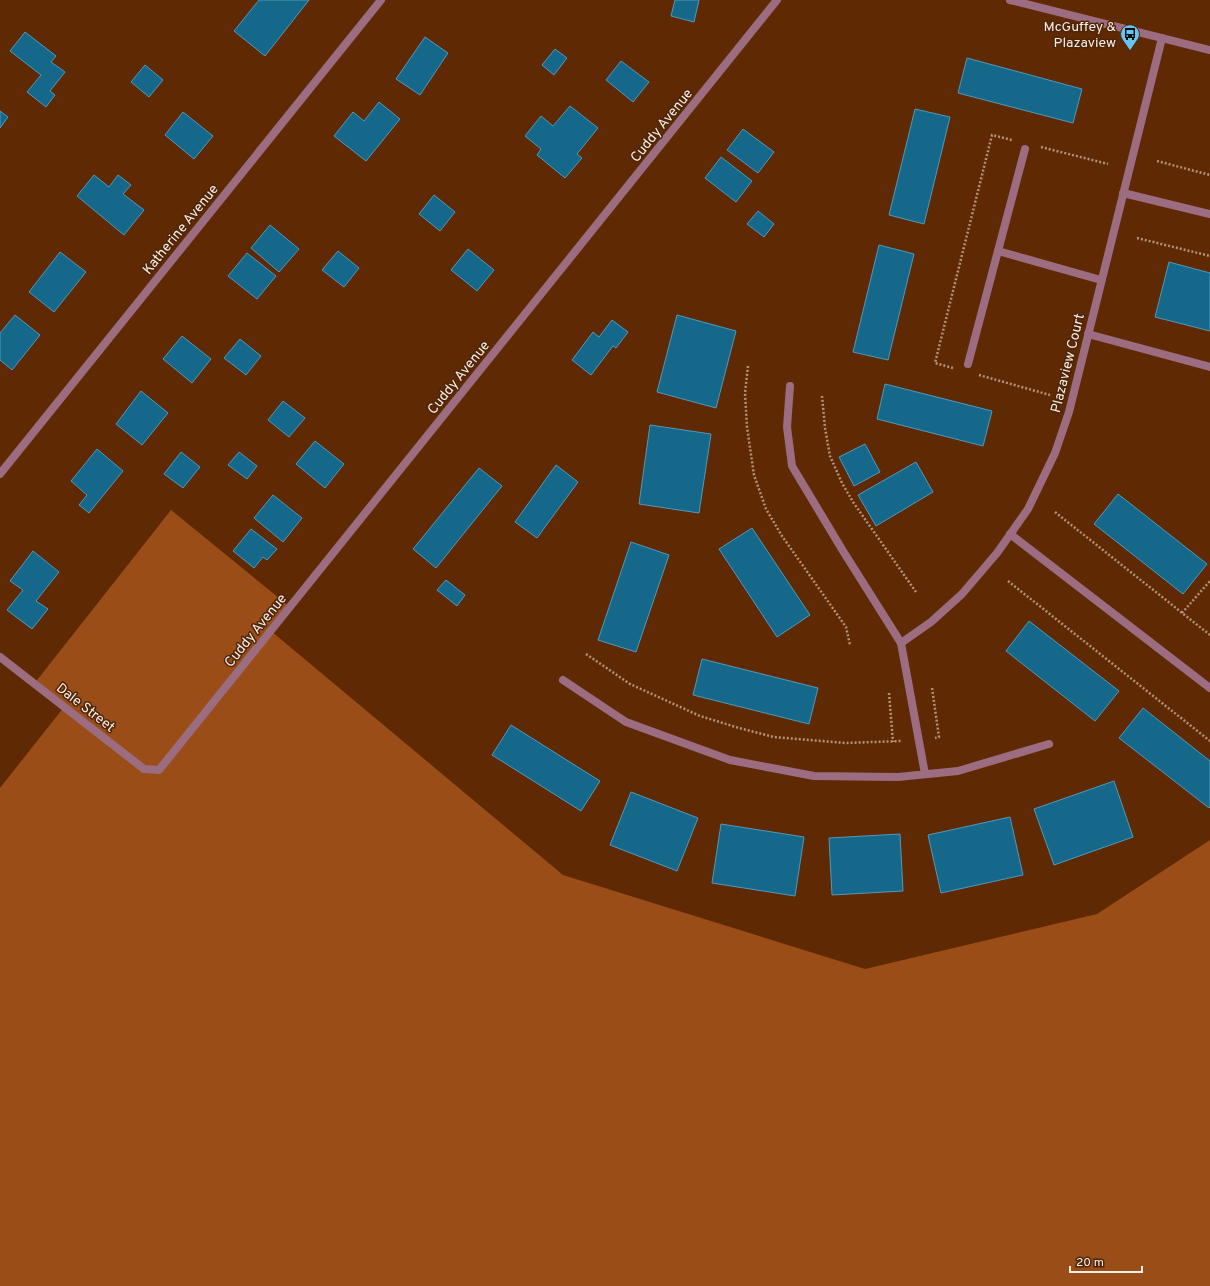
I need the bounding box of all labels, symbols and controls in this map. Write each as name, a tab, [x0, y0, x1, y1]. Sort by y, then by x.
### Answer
place label: McGuffey & Plazaview	[1044, 19, 1117, 52]
bus stop icon: McGuffey & Plazaview	[1119, 23, 1141, 51]
street label: Cuddy Avenue	[627, 86, 697, 166]
street label: Katherine Avenue	[140, 181, 223, 278]
street label: Plazaview Court	[1048, 312, 1089, 415]
street label: Cuddy Avenue	[424, 338, 494, 418]
street label: Cuddy Avenue	[221, 591, 291, 671]
street label: Dale Street	[52, 680, 118, 736]
scale bar	[1070, 1248, 1142, 1274]
text: 20 m	[1076, 1255, 1104, 1271]

